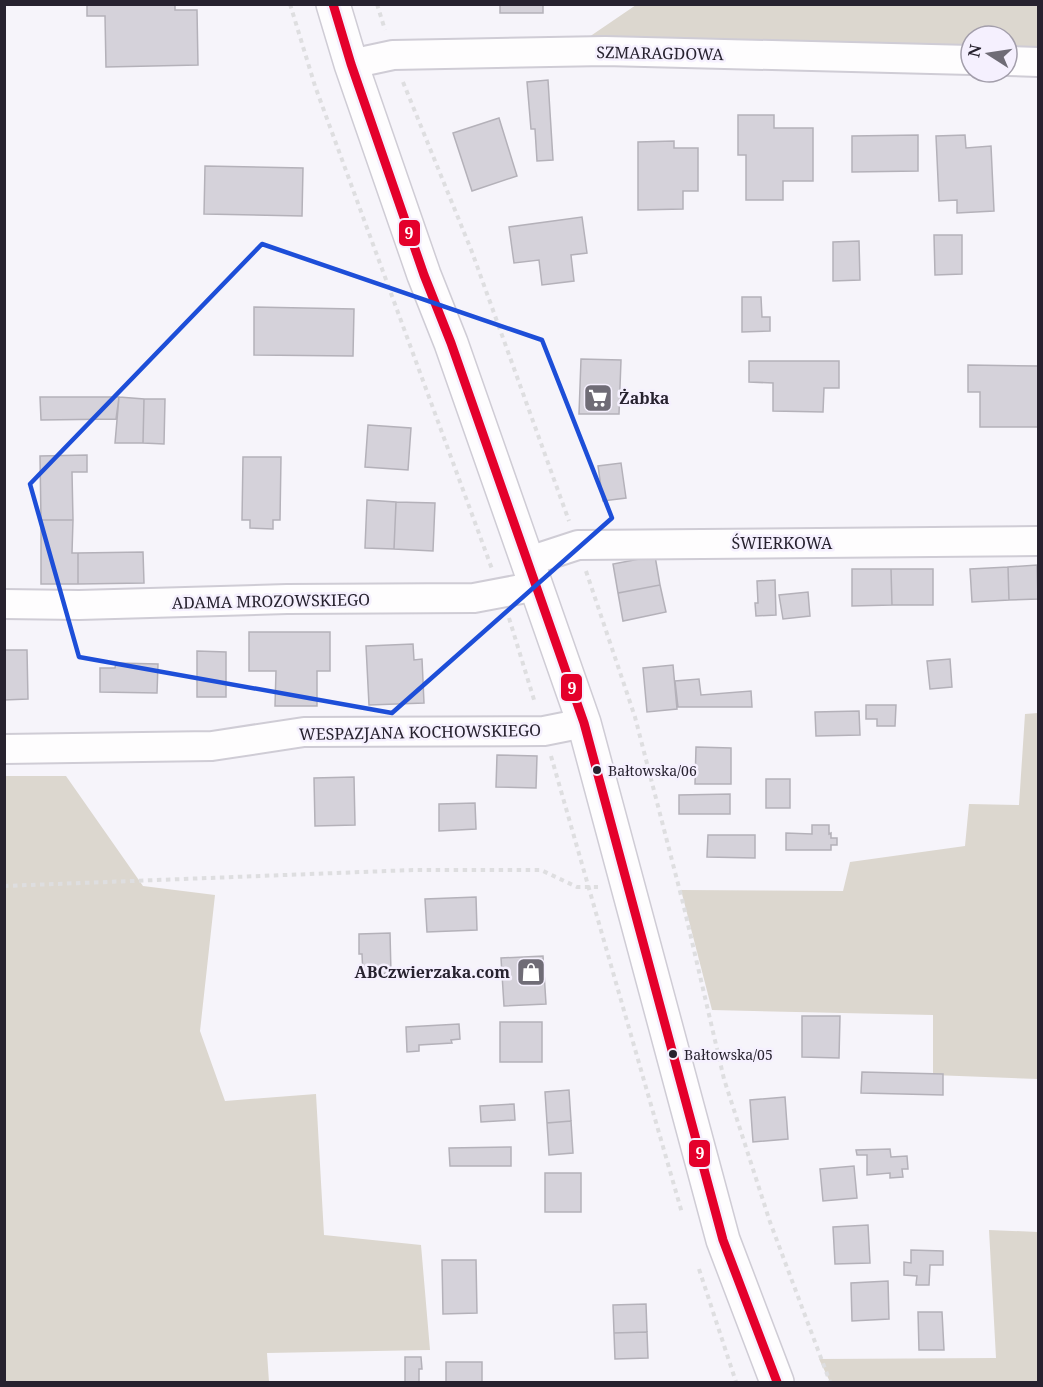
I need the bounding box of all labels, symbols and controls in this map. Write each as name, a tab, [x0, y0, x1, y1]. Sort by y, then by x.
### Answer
north arrow	[959, 24, 1019, 84]
street label: SZMARAGDOWA	[596, 41, 725, 65]
text: N	[962, 42, 986, 59]
line badge: 9	[398, 219, 421, 247]
text: 9	[404, 222, 414, 244]
supermarket icon: Żabka	[582, 382, 614, 414]
place label: Żabka	[619, 387, 670, 409]
street label: ŚWIERKOWA	[732, 532, 833, 554]
street label: ADAMA MROZOWSKIEGO	[172, 588, 370, 614]
line badge: 9	[560, 673, 583, 702]
text: 9	[567, 677, 577, 699]
street label: WESPAZJANA KOCHOWSKIEGO	[299, 719, 541, 745]
place label: Bałtowska/06	[608, 761, 697, 780]
marker: Bałtowska/06	[591, 764, 603, 776]
shop icon: ABCzwierzaka.com	[515, 956, 547, 988]
place label: ABCzwierzaka.com	[355, 961, 510, 983]
place label: Bałtowska/05	[684, 1045, 773, 1064]
marker: Bałtowska/05	[667, 1048, 679, 1060]
line badge: 9	[688, 1139, 711, 1168]
text: 9	[695, 1142, 705, 1164]

